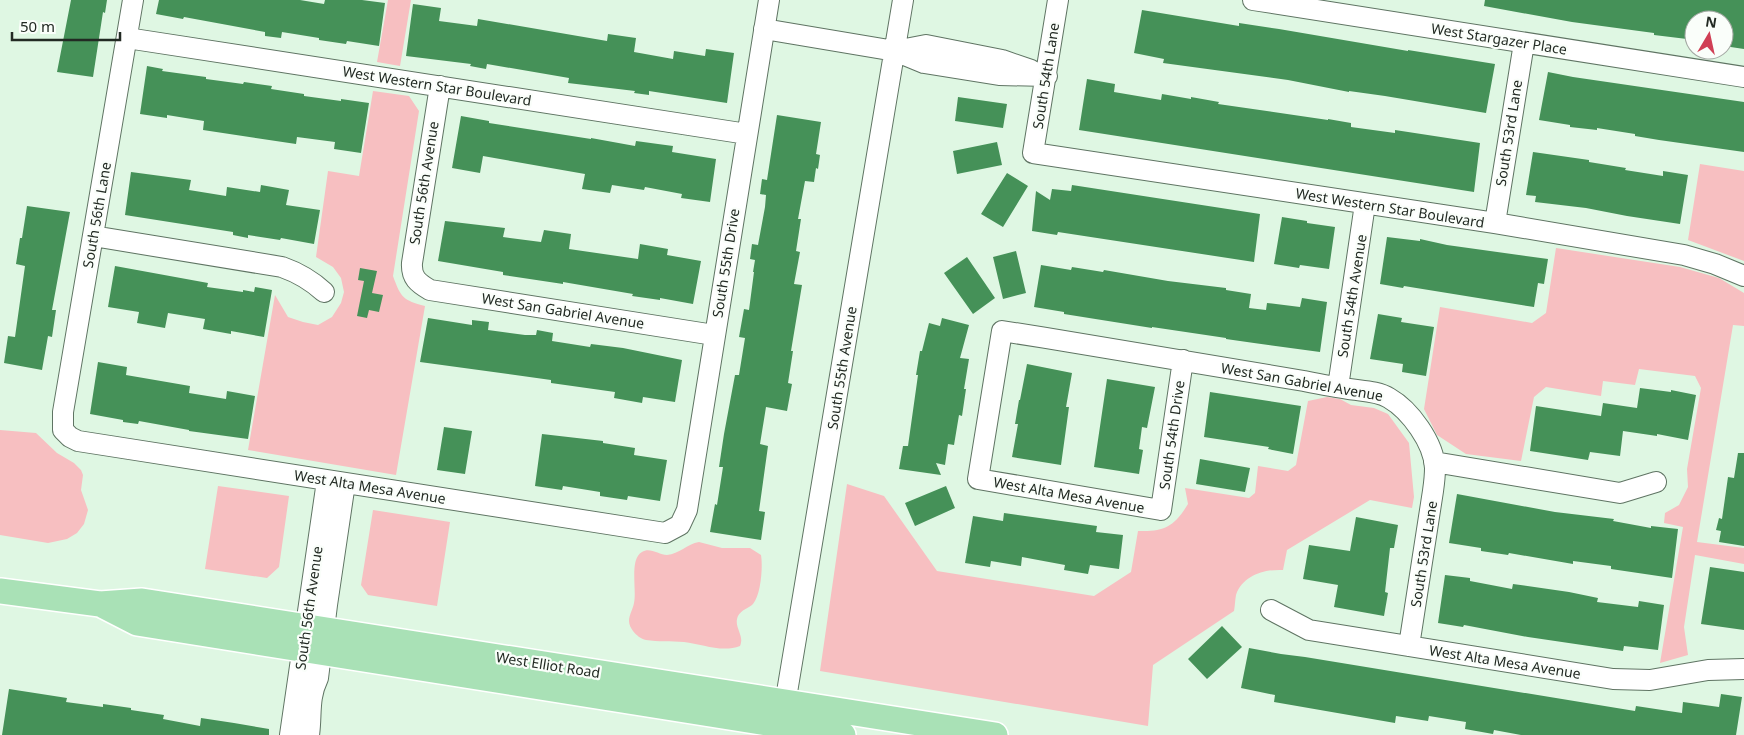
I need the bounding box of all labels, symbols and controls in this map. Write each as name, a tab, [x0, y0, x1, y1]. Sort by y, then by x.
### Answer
scale bar	[12, 10, 120, 42]
north arrow	[1684, 10, 1734, 60]
text: N	[1704, 11, 1718, 32]
text: 50 m	[20, 16, 55, 36]
street label: West Stargazer Place	[1430, 18, 1568, 59]
street label: South 54th Lane	[1028, 21, 1063, 130]
street label: West Western Star Boulevard	[341, 61, 533, 110]
street label: South 53rd Lane	[1491, 78, 1526, 188]
street label: South 56th Avenue	[404, 120, 443, 246]
street label: South 56th Lane	[78, 160, 115, 269]
street label: West Western Star Boulevard	[1294, 183, 1486, 232]
street label: South 55th Drive	[708, 207, 744, 319]
street label: South 54th Avenue	[1332, 233, 1371, 359]
street label: West San Gabriel Avenue	[480, 288, 646, 333]
street label: South 55th Avenue	[822, 305, 861, 431]
street label: West San Gabriel Avenue	[1220, 358, 1385, 405]
street label: South 54th Drive	[1154, 379, 1189, 491]
street label: West Alta Mesa Avenue	[293, 465, 447, 508]
street label: West Alta Mesa Avenue	[992, 472, 1146, 517]
street label: South 53rd Lane	[1406, 499, 1441, 609]
street label: South 56th Avenue	[290, 545, 327, 671]
street label: West Alta Mesa Avenue	[1428, 640, 1582, 683]
street label: West Elliot Road	[495, 647, 602, 682]

